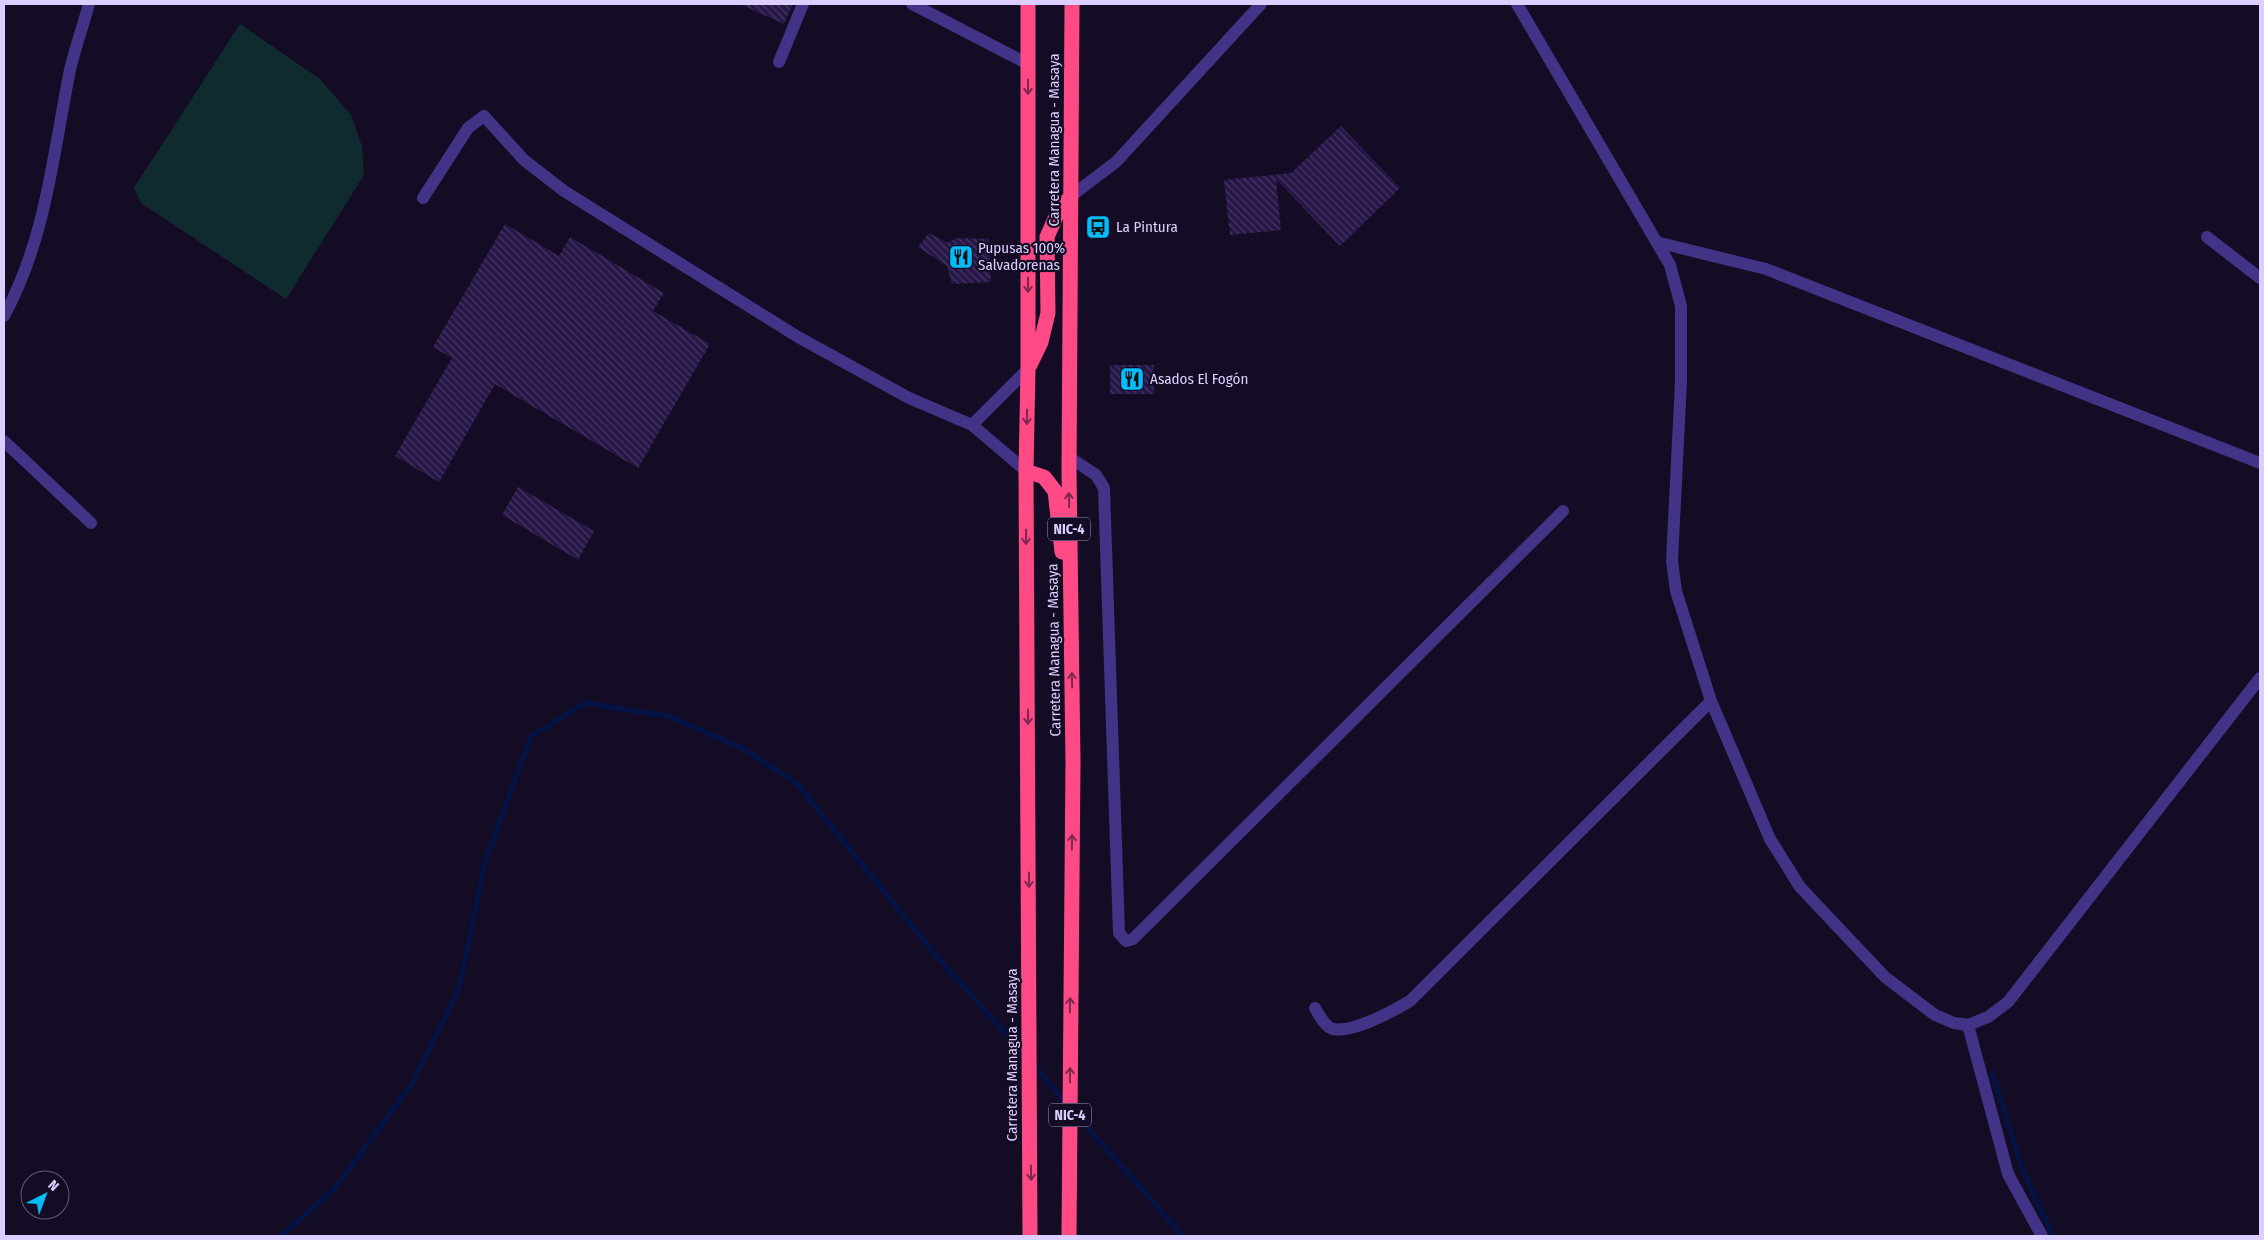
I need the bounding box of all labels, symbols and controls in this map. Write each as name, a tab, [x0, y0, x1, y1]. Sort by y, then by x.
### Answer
street label: Carretera Managua - Masaya	[1045, 54, 1063, 226]
one-way arrow	[1023, 79, 1033, 95]
bus stop icon: La Pintura	[1085, 214, 1111, 240]
place label: La Pintura	[1116, 218, 1178, 236]
place label: Pupusas 100% Salvadorenas	[978, 239, 1065, 274]
restaurant icon: Pupusas 100% Salvadorenas	[948, 244, 974, 270]
one-way arrow	[1023, 276, 1033, 293]
restaurant icon: Asados El Fogón	[1119, 366, 1145, 392]
place label: Asados El Fogón	[1150, 370, 1248, 388]
one-way arrow	[1022, 409, 1032, 425]
one-way arrow	[1064, 492, 1074, 508]
road number: NIC-4	[1048, 518, 1090, 540]
one-way arrow	[1022, 529, 1031, 545]
street label: Carretera Managua - Masaya	[1043, 563, 1065, 737]
one-way arrow	[1067, 672, 1076, 688]
one-way arrow	[1023, 709, 1033, 725]
one-way arrow	[1067, 834, 1077, 850]
one-way arrow	[1024, 872, 1034, 888]
street label: Carretera Managua - Masaya	[1003, 969, 1021, 1141]
one-way arrow	[1065, 997, 1075, 1013]
one-way arrow	[1065, 1068, 1075, 1084]
road number: NIC-4	[1049, 1104, 1091, 1126]
one-way arrow	[1026, 1164, 1036, 1181]
north arrow	[20, 1170, 70, 1220]
text: N	[45, 1177, 62, 1195]

